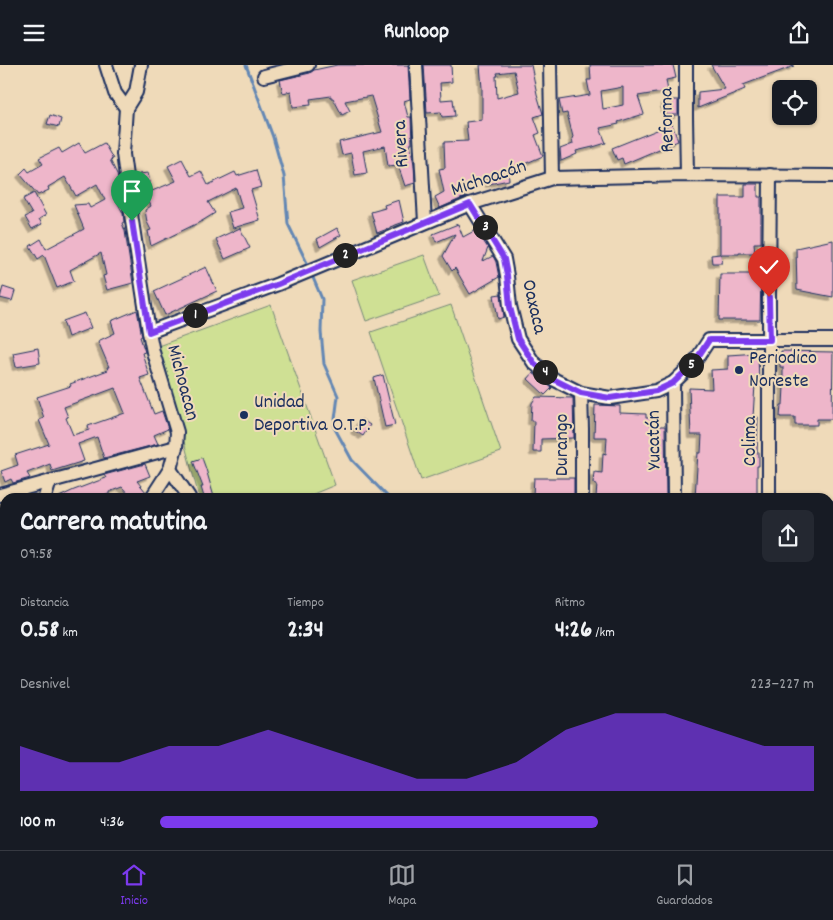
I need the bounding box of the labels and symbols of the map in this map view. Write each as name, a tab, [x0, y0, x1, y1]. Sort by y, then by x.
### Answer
street label: Reforma	[653, 87, 683, 153]
street label: Rivera	[387, 119, 417, 168]
street label: Michoacán	[448, 153, 530, 205]
pin	[111, 170, 153, 221]
pin: 3	[472, 215, 498, 239]
pin: 2	[332, 243, 358, 267]
pin	[748, 246, 790, 297]
street label: Oaxaca	[513, 277, 553, 338]
pin: 1	[182, 303, 208, 327]
street label: Michoacan	[158, 342, 206, 424]
place label: Periodico Noreste	[749, 345, 817, 396]
pin: 5	[678, 353, 704, 377]
pin: 4	[532, 359, 558, 385]
marker: Periodico Noreste	[733, 364, 745, 376]
place label: Unidad Deportiva O.T.P.	[254, 389, 371, 440]
marker: Unidad Deportiva O.T.P.	[238, 409, 250, 421]
street label: Yucatán	[640, 410, 670, 470]
street label: Durango	[549, 414, 577, 476]
street label: Colima	[737, 415, 765, 466]

